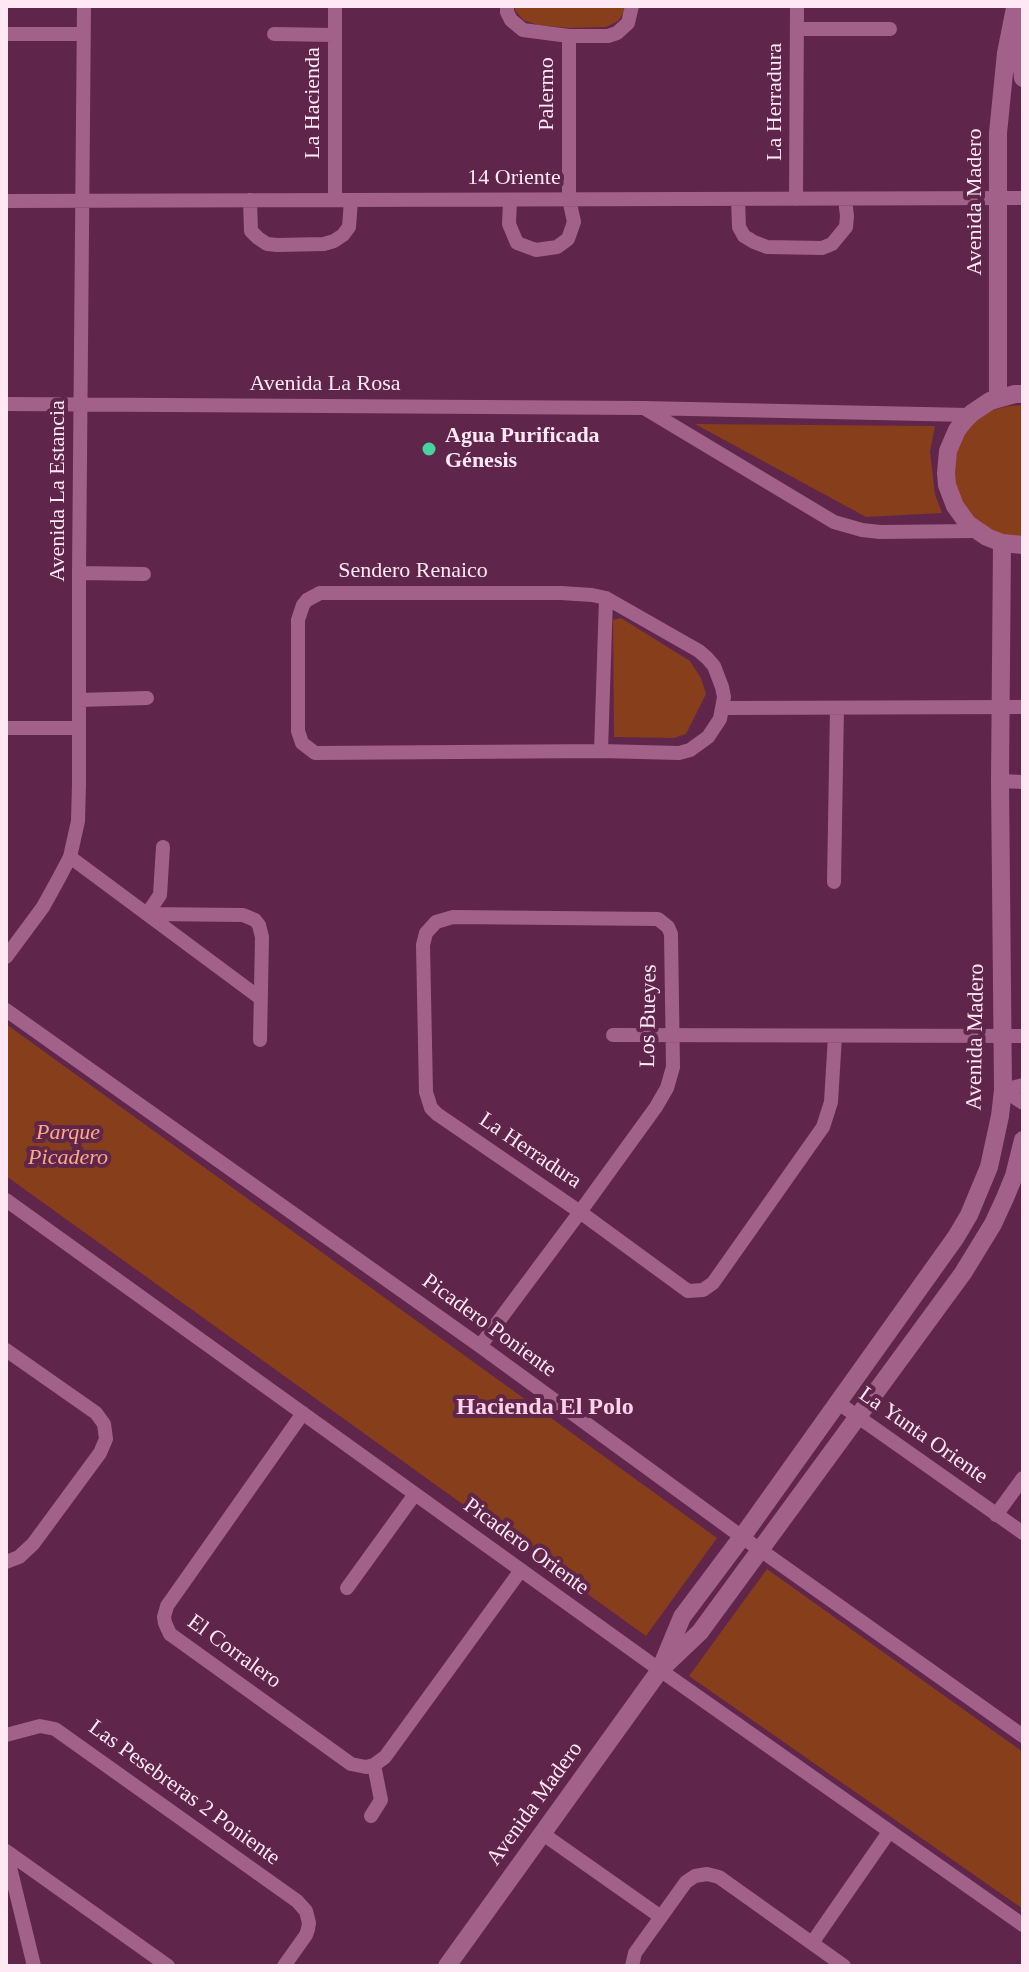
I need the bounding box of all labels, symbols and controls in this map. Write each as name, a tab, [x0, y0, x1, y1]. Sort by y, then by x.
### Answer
street label: La Herradura	[762, 43, 788, 161]
street label: La Hacienda	[300, 47, 326, 159]
street label: Palermo	[534, 57, 560, 131]
street label: Avenida Madero	[962, 129, 988, 275]
street label: 14 Oriente	[467, 165, 561, 191]
street label: Avenida La Rosa	[249, 371, 401, 397]
street label: Avenida La Estancia	[45, 400, 71, 582]
place label: Agua Purificada Génesis	[445, 423, 600, 474]
marker: Agua Purificada Génesis	[420, 440, 438, 458]
street label: Sendero Renaico	[338, 558, 488, 584]
street label: Avenida Madero	[962, 963, 990, 1111]
street label: Los Bueyes	[635, 964, 663, 1068]
street label: La Herradura	[474, 1107, 586, 1195]
park label: Parque Picadero	[28, 1120, 108, 1172]
street label: Picadero Poniente	[417, 1268, 561, 1384]
street label: La Yunta Oriente	[853, 1382, 993, 1490]
district label: Hacienda El Polo	[456, 1394, 634, 1422]
street label: Picadero Oriente	[458, 1493, 594, 1601]
street label: El Corralero	[182, 1609, 286, 1695]
street label: Las Pesebreras 2 Poniente	[83, 1715, 285, 1871]
street label: Avenida Madero	[481, 1737, 589, 1871]

